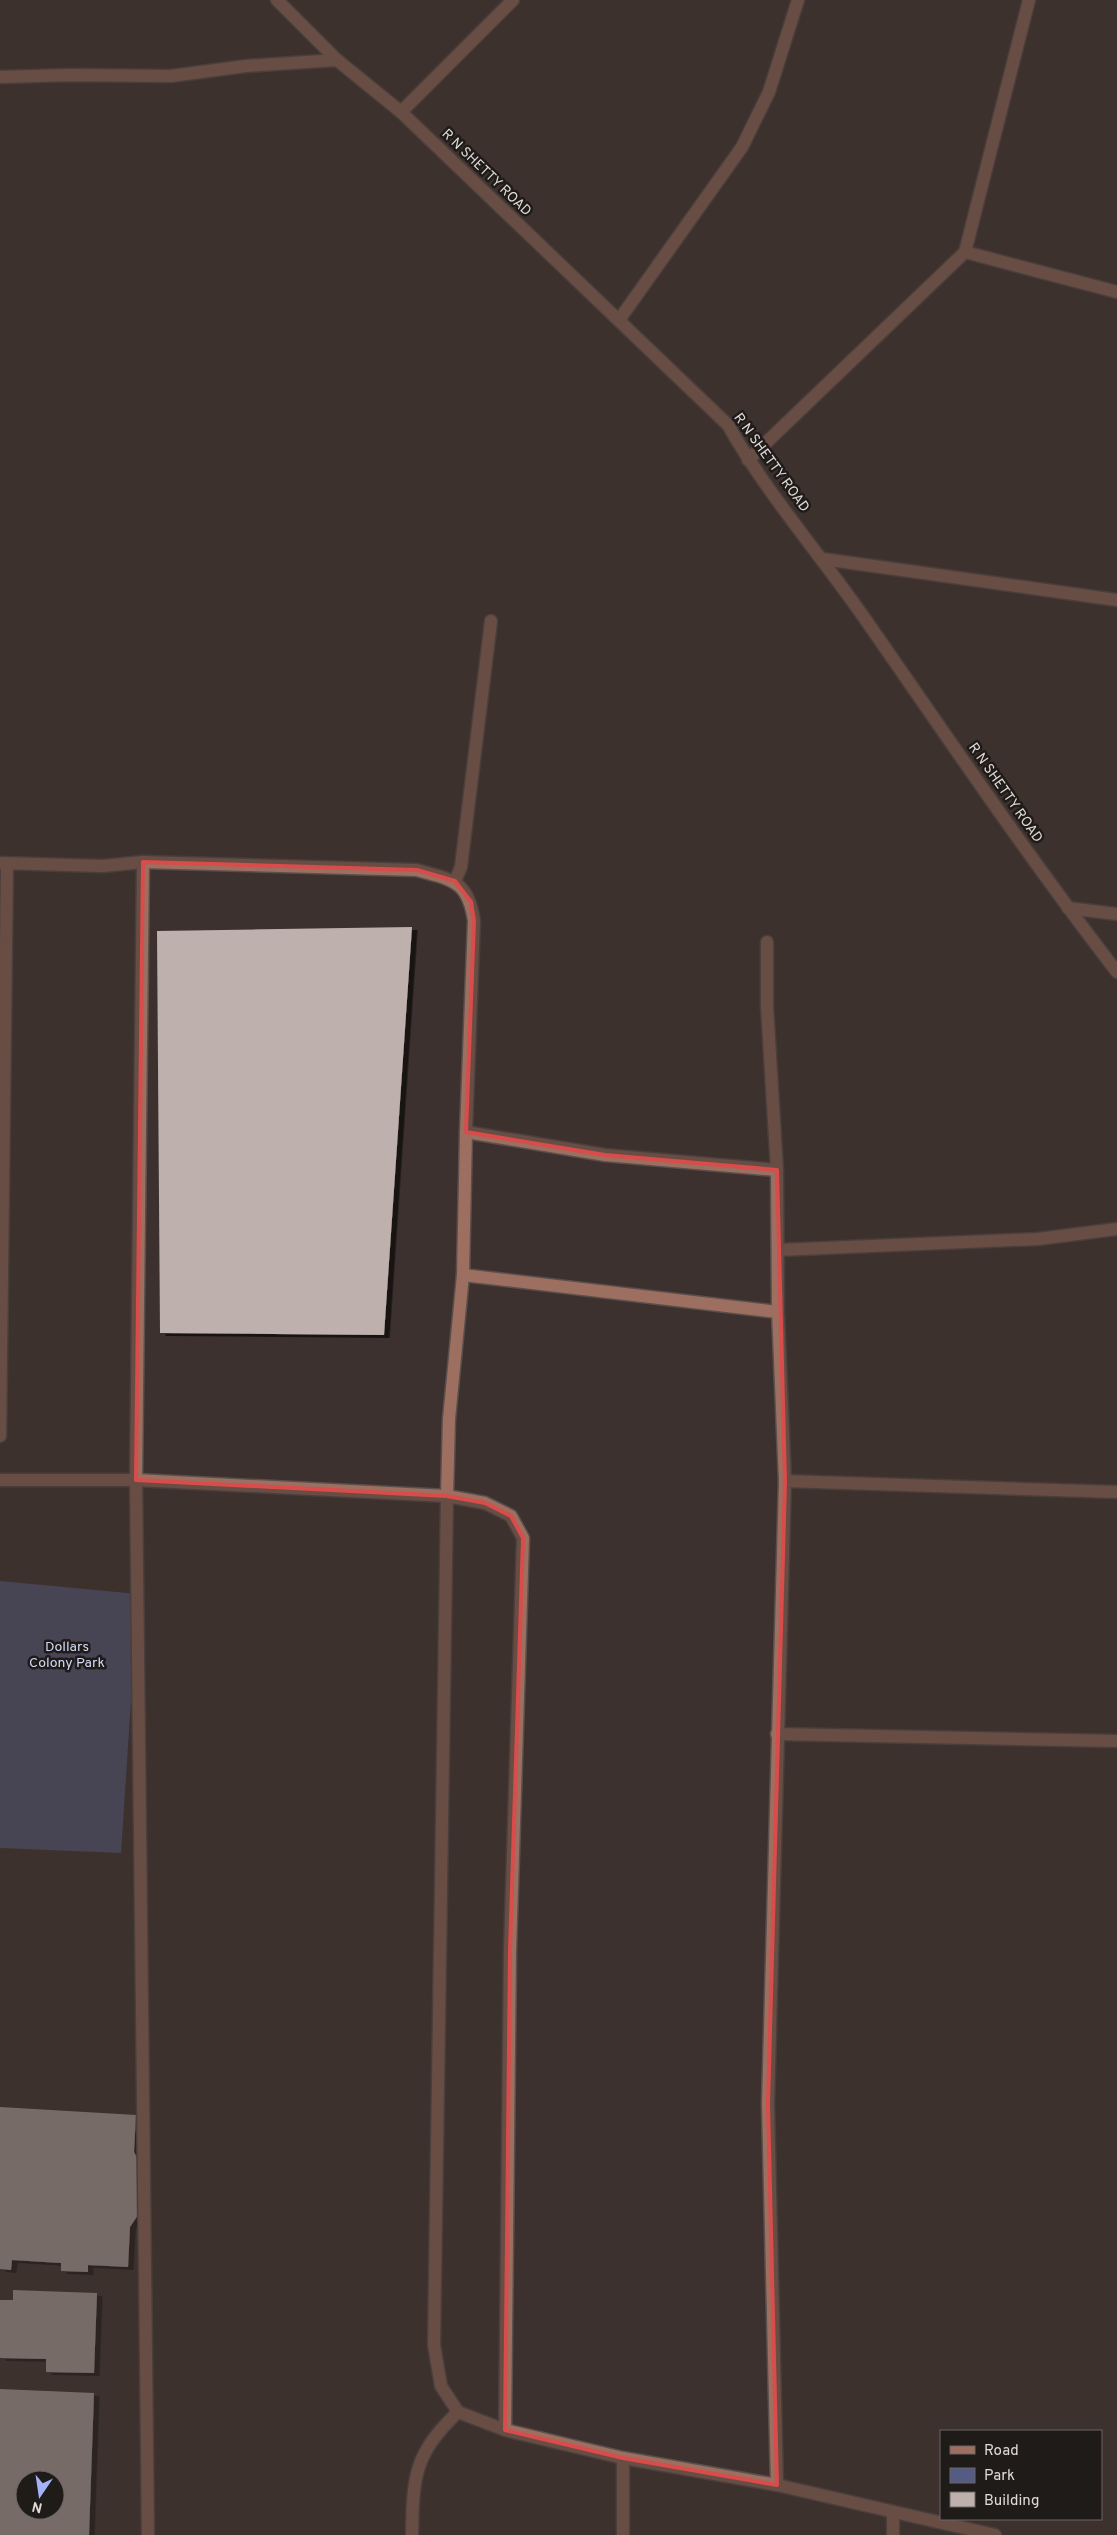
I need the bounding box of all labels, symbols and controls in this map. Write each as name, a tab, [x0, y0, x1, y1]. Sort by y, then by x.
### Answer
street label: R N SHETTY ROAD	[438, 126, 534, 220]
street label: R N SHETTY ROAD	[729, 410, 813, 516]
street label: R N SHETTY ROAD	[964, 740, 1046, 846]
park label: Dollars Colony Park	[29, 1639, 105, 1672]
legend	[940, 2430, 1102, 2520]
text: Road	[984, 2442, 1019, 2461]
text: Park	[984, 2467, 1015, 2486]
north arrow	[15, 2470, 65, 2520]
text: Building	[984, 2492, 1039, 2511]
text: N	[31, 2497, 44, 2516]

